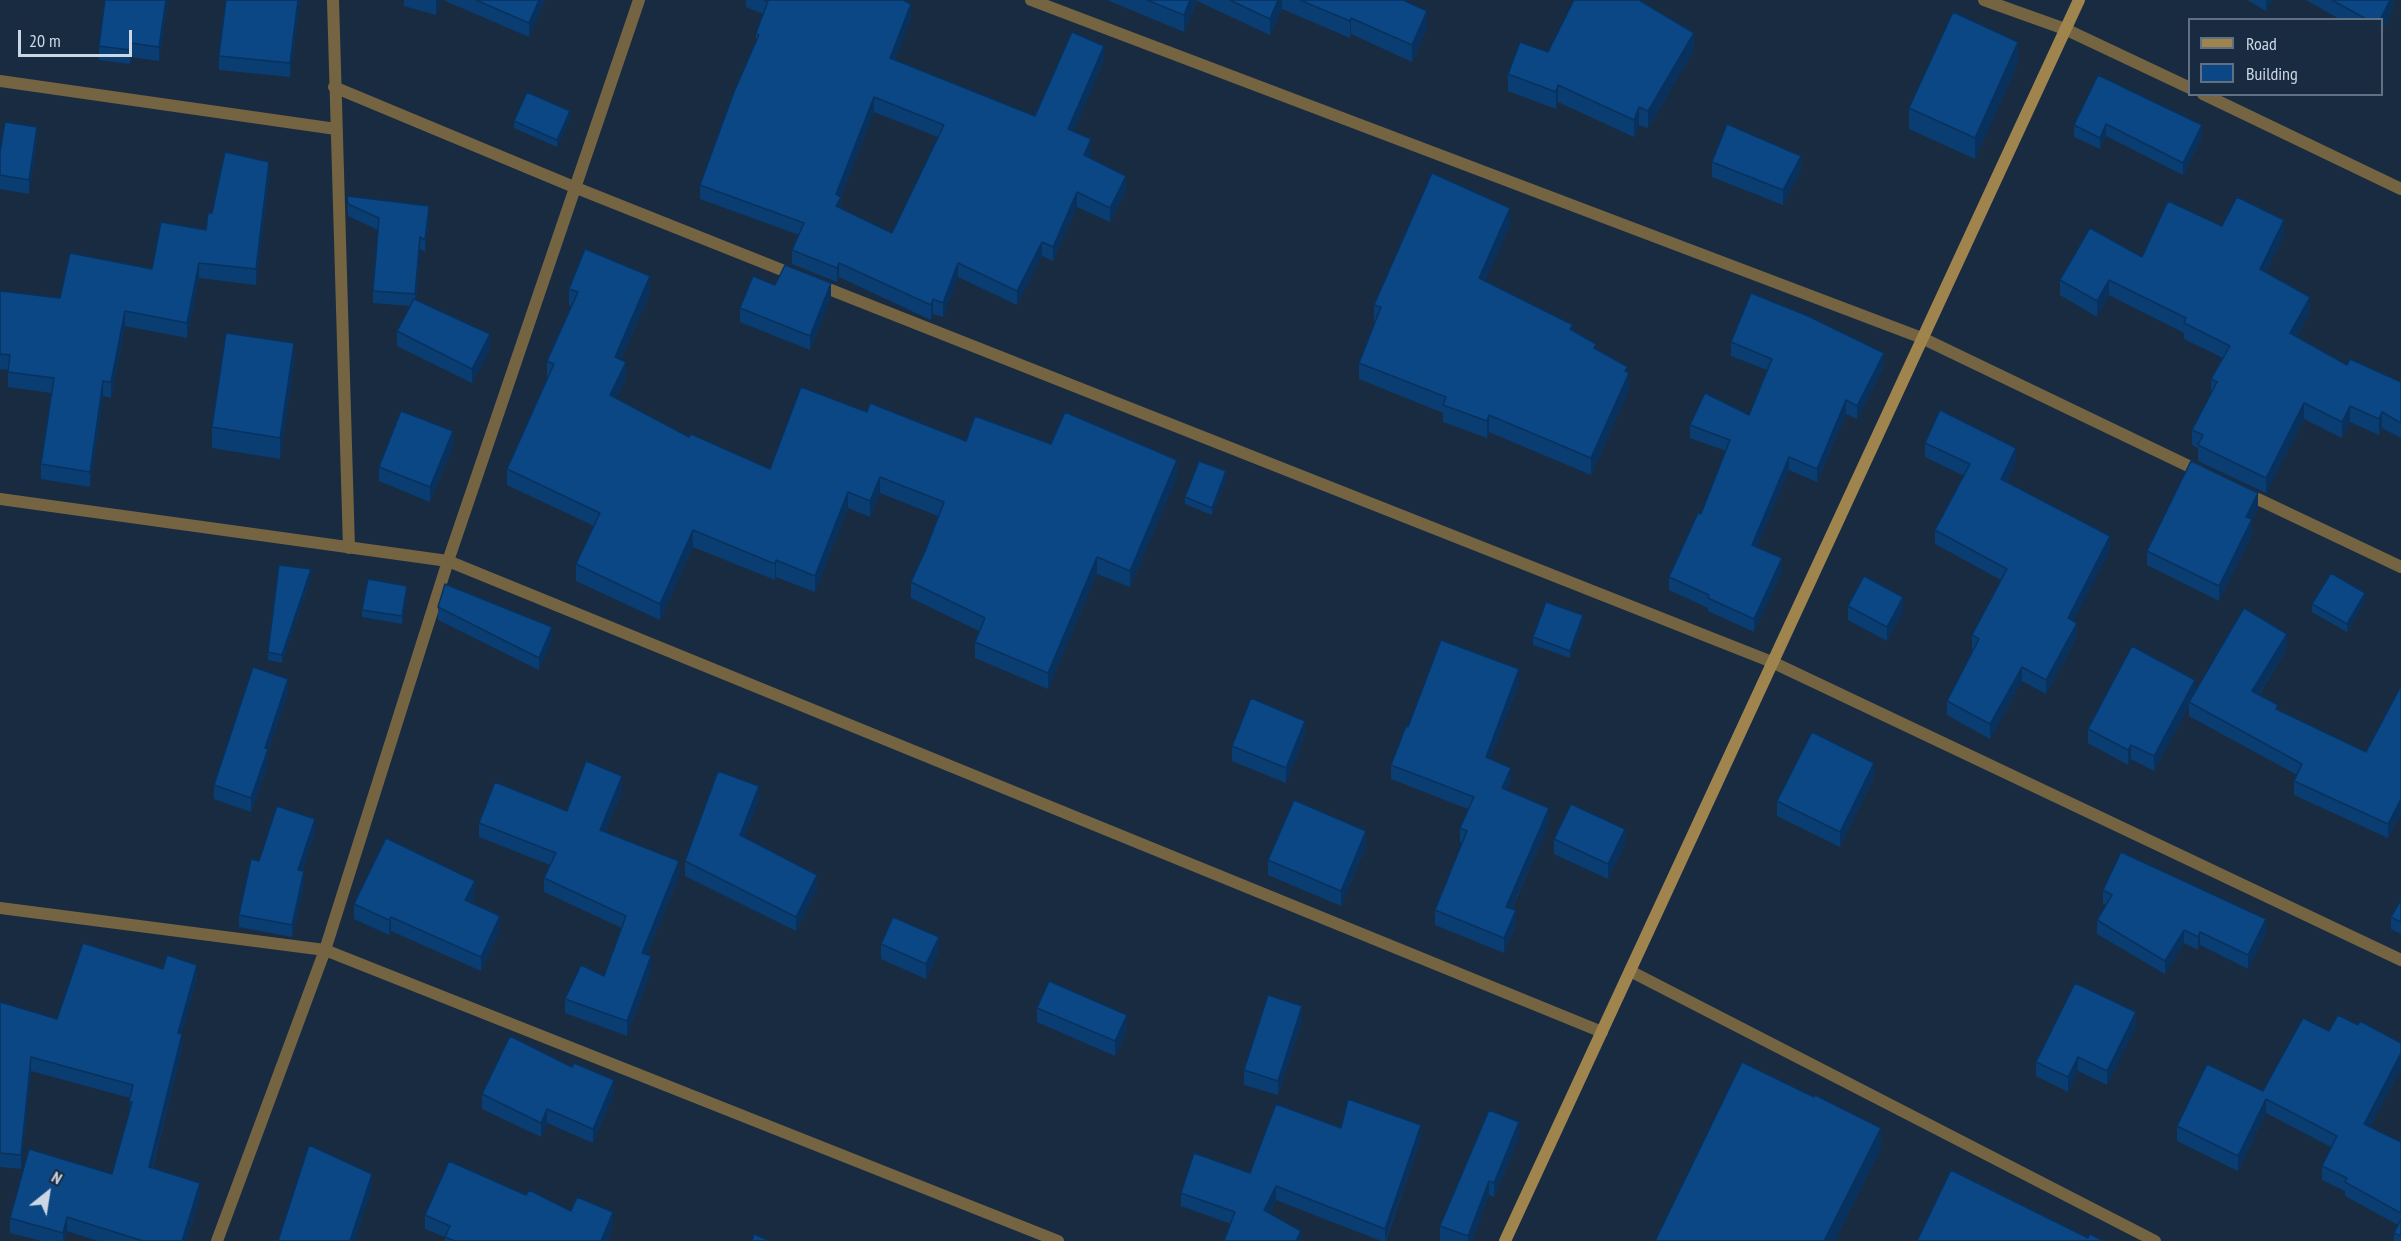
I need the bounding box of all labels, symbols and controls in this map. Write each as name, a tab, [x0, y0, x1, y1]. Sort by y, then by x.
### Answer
scale bar	[21, 18, 135, 56]
legend	[2188, 18, 2383, 96]
text: 20 m	[29, 29, 61, 52]
text: Road	[2246, 32, 2277, 55]
text: Building	[2246, 62, 2298, 85]
north arrow	[18, 1163, 78, 1223]
text: N	[48, 1167, 66, 1188]

